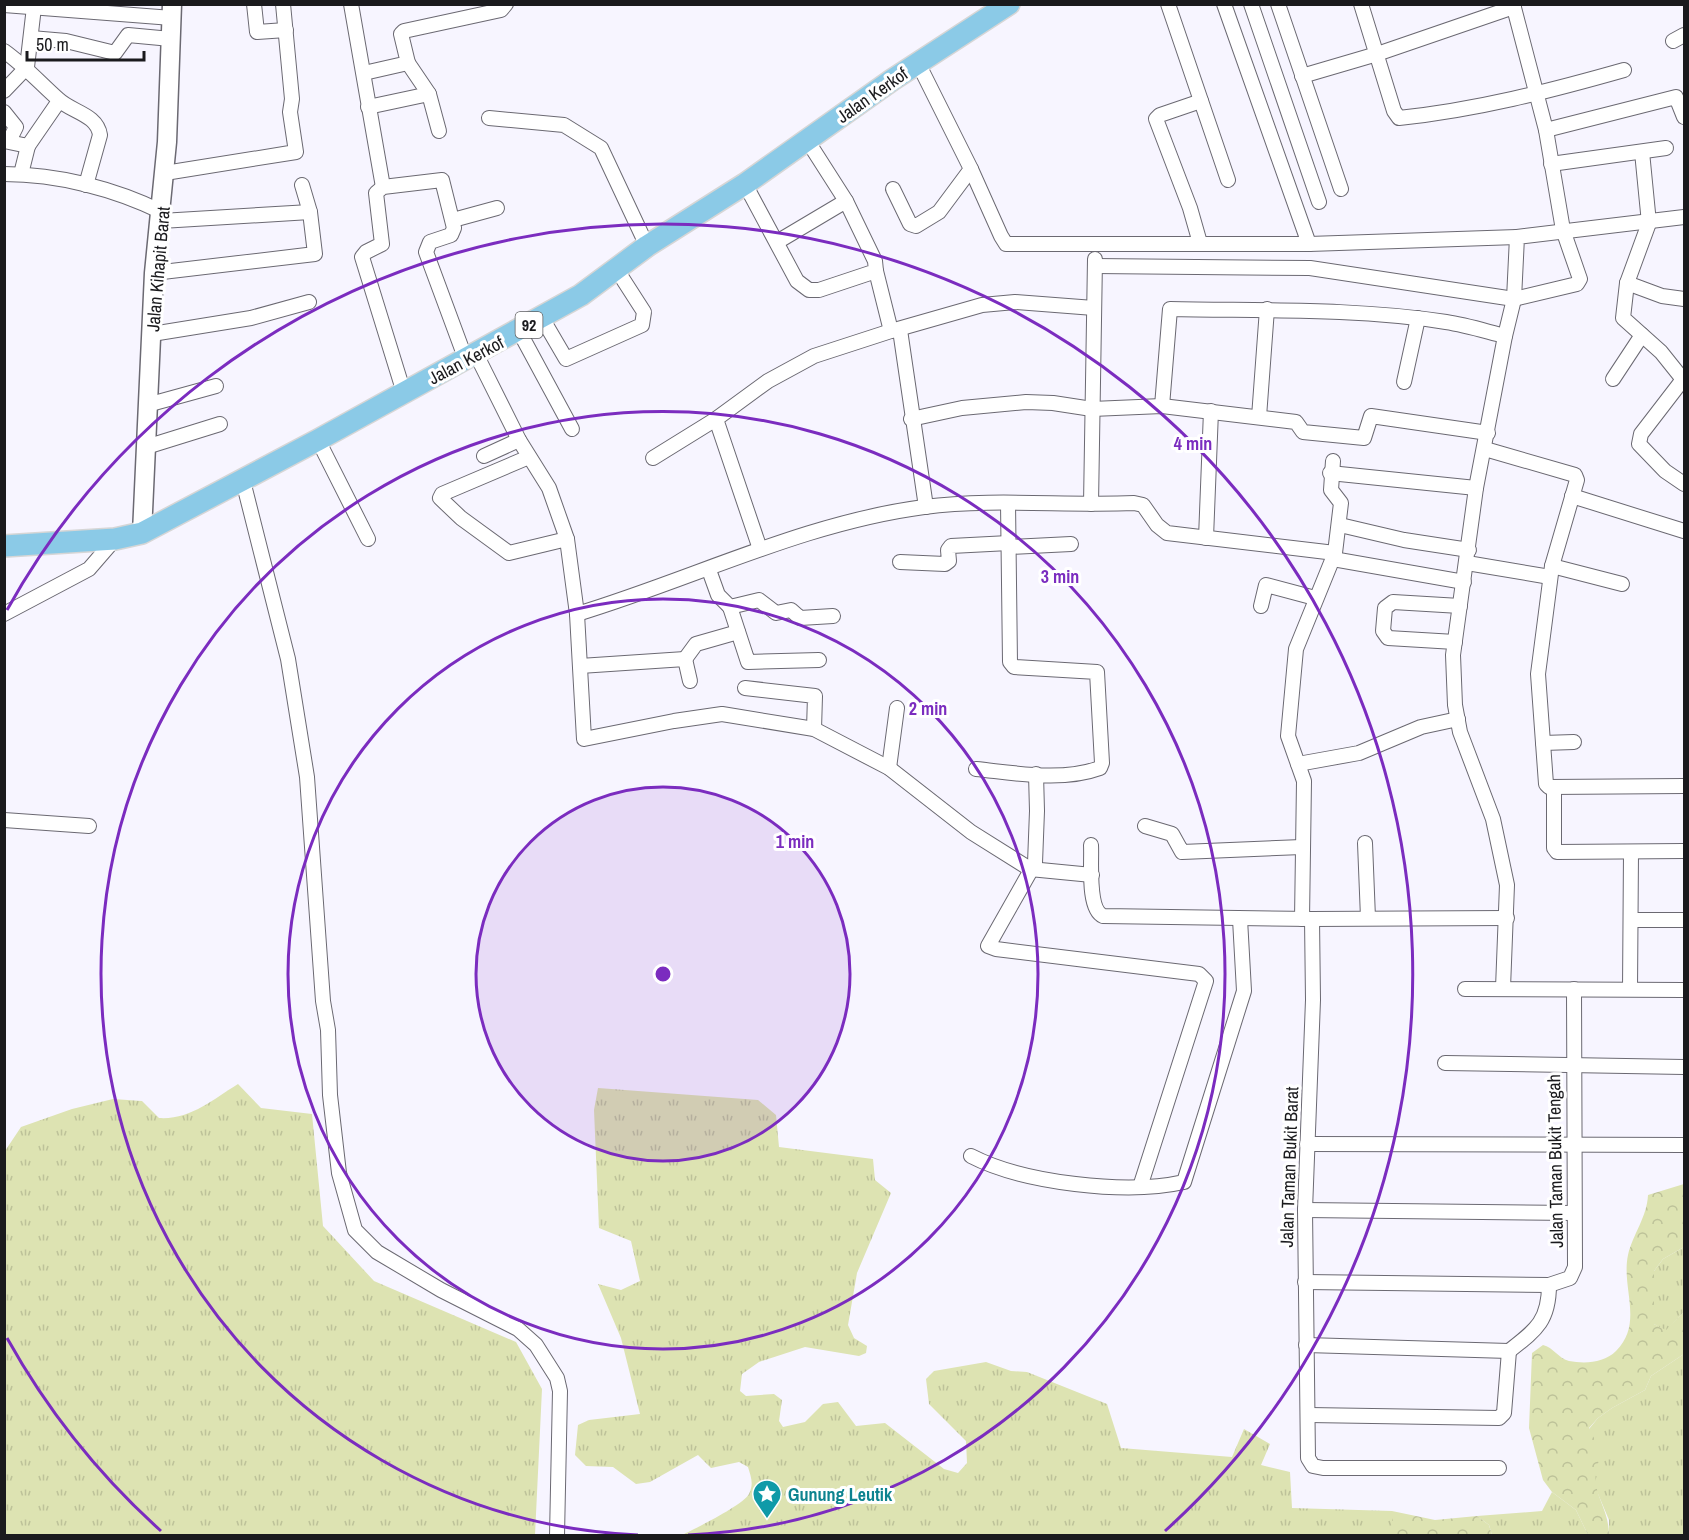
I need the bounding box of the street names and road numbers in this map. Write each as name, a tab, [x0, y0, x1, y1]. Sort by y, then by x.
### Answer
street label: Jalan Kerkof	[831, 61, 914, 129]
street label: Jalan Kihapit Barat	[140, 205, 176, 333]
road number: 92	[516, 312, 542, 338]
street label: Jalan Kerkof	[424, 329, 509, 390]
street label: Jalan Taman Bukit Tengah	[1541, 1074, 1569, 1248]
street label: Jalan Taman Bukit Barat	[1274, 1086, 1304, 1248]

